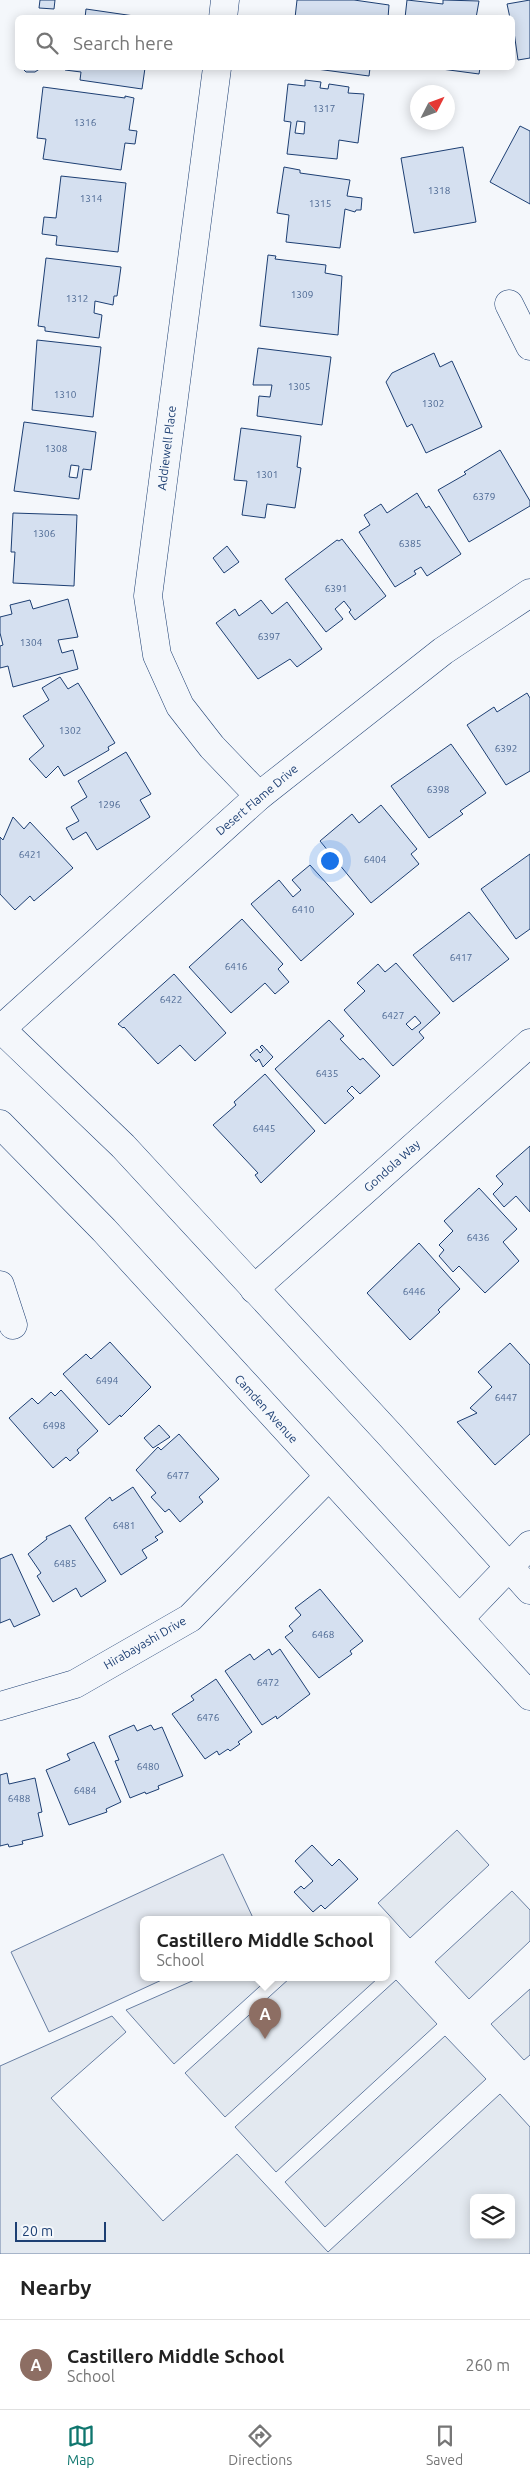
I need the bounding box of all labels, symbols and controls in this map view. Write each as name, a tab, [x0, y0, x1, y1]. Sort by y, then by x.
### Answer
search box	[15, 15, 515, 70]
icon: search	[33, 29, 61, 57]
text: Search here	[73, 32, 173, 54]
north arrow	[410, 85, 455, 130]
house number: 1317	[313, 103, 335, 114]
house number: 1316	[74, 117, 97, 128]
house number: 1318	[428, 185, 451, 196]
house number: 1314	[80, 193, 103, 204]
house number: 1315	[309, 198, 331, 209]
house number: 1309	[291, 289, 313, 300]
house number: 1312	[66, 293, 88, 304]
house number: 1305	[288, 381, 310, 392]
house number: 1310	[54, 389, 77, 400]
house number: 1302	[422, 398, 444, 409]
street label: Addiewell Place	[155, 405, 178, 491]
house number: 1308	[45, 443, 68, 454]
house number: 1301	[256, 469, 278, 480]
house number: 6379	[473, 491, 495, 502]
house number: 1306	[33, 528, 56, 539]
house number: 6385	[399, 538, 421, 549]
house number: 6391	[325, 583, 347, 594]
house number: 6397	[258, 631, 280, 642]
house number: 1304	[20, 637, 43, 648]
house number: 1302	[59, 725, 81, 736]
house number: 6392	[495, 743, 517, 754]
street label: Desert Flame Drive	[213, 762, 300, 838]
house number: 6398	[427, 784, 450, 795]
house number: 1296	[98, 799, 121, 810]
your location	[317, 848, 343, 874]
house number: 6421	[19, 849, 41, 860]
house number: 6404	[364, 854, 387, 865]
house number: 6410	[292, 904, 315, 915]
house number: 6417	[450, 952, 472, 963]
house number: 6416	[225, 961, 248, 972]
house number: 6422	[160, 994, 182, 1005]
house number: 6427	[382, 1010, 404, 1021]
house number: 6435	[316, 1068, 338, 1079]
house number: 6445	[253, 1123, 275, 1134]
street label: Gondola Way	[361, 1137, 422, 1194]
house number: 6436	[467, 1232, 490, 1243]
house number: 6446	[403, 1286, 426, 1297]
street label: Camden Avenue	[232, 1372, 301, 1446]
house number: 6494	[96, 1375, 119, 1386]
house number: 6447	[495, 1392, 517, 1403]
house number: 6498	[43, 1420, 66, 1431]
house number: 6477	[167, 1470, 189, 1481]
house number: 6481	[113, 1520, 135, 1531]
house number: 6485	[54, 1558, 76, 1569]
street label: Hirabayashi Drive	[101, 1614, 188, 1671]
house number: 6468	[312, 1629, 335, 1640]
house number: 6472	[257, 1677, 279, 1688]
house number: 6476	[197, 1712, 220, 1723]
house number: 6480	[137, 1761, 160, 1772]
house number: 6484	[74, 1785, 97, 1796]
house number: 6488	[8, 1793, 31, 1804]
popup	[140, 1916, 390, 1981]
text: Castillero Middle School	[156, 1929, 374, 1951]
text: School	[156, 1951, 204, 1969]
pin: A	[249, 1998, 281, 2039]
map controls	[470, 2194, 515, 2239]
button: layers	[470, 2194, 515, 2239]
scale bar	[15, 2219, 106, 2242]
text: 20 m	[22, 2223, 53, 2239]
text: Nearby	[20, 2275, 91, 2299]
text: Castillero Middle School	[67, 2345, 284, 2367]
text: A	[30, 2356, 42, 2374]
text: 260 m	[465, 2356, 510, 2374]
text: School	[67, 2367, 115, 2385]
tab: Map	[67, 2422, 95, 2468]
tab: Directions	[228, 2422, 292, 2468]
tab: Saved	[426, 2422, 463, 2468]

